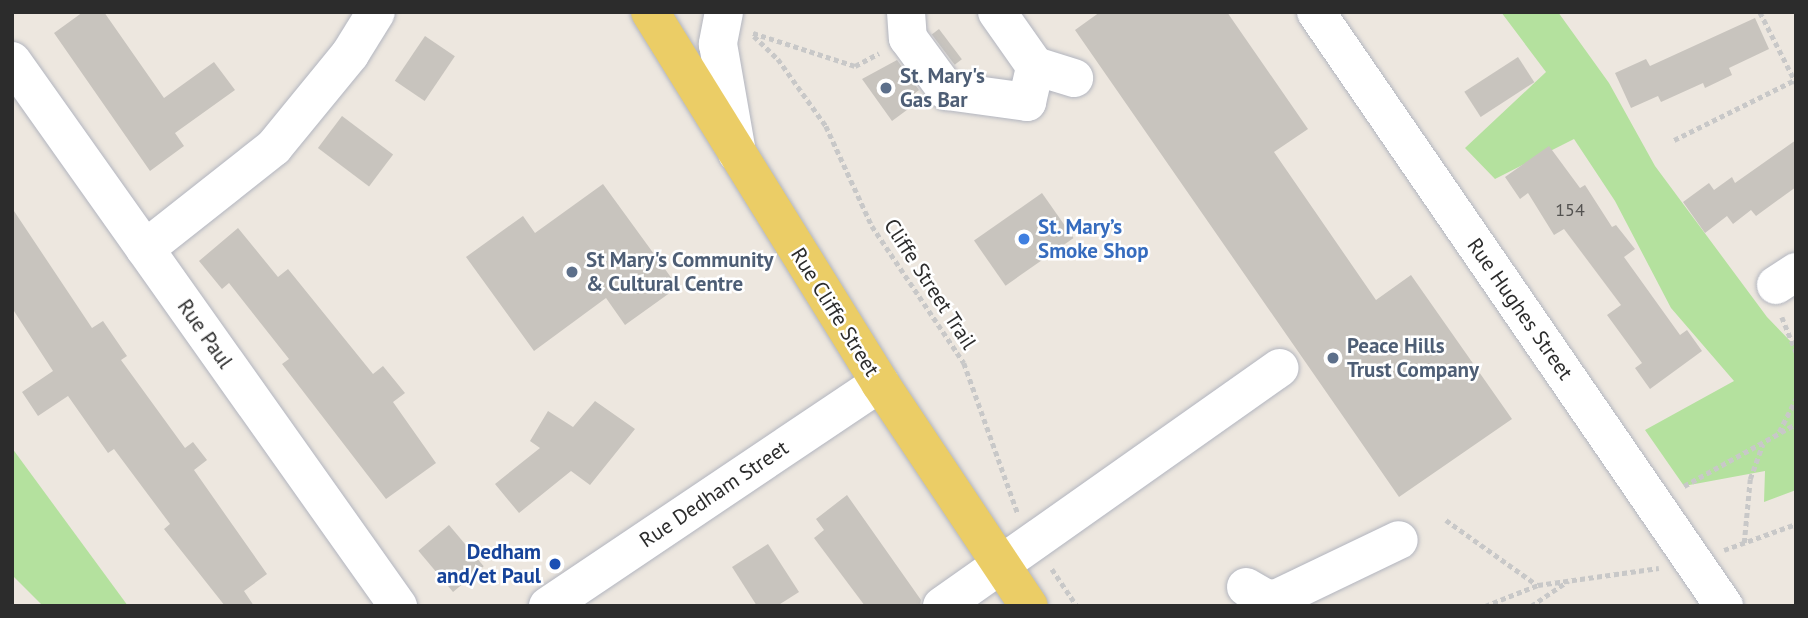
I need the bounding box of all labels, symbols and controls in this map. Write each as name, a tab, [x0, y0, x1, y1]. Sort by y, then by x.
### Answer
place label: St. Mary's Gas Bar	[900, 63, 986, 113]
marker: St. Mary's Gas Bar	[878, 80, 894, 96]
house number: 154	[1555, 199, 1585, 221]
street label: Cliffe Street Trail	[878, 214, 982, 354]
place label: St. Mary’s Smoke Shop	[1038, 214, 1149, 264]
marker: St. Mary’s Smoke Shop	[1016, 231, 1032, 247]
street label: Rue Hughes Street	[1462, 233, 1578, 385]
street label: Rue Cliffe Street	[785, 243, 885, 381]
place label: St Mary's Community & Cultural Centre	[586, 247, 774, 297]
marker: St Mary's Community & Cultural Centre	[564, 264, 580, 280]
street label: Rue Paul	[172, 295, 238, 373]
place label: Peace Hills Trust Company	[1347, 333, 1479, 383]
marker: Peace Hills Trust Company	[1325, 350, 1341, 366]
street label: Rue Dedham Street	[635, 435, 793, 553]
place label: Dedham and/et Paul	[437, 539, 541, 589]
marker: Dedham and/et Paul	[547, 556, 563, 572]

